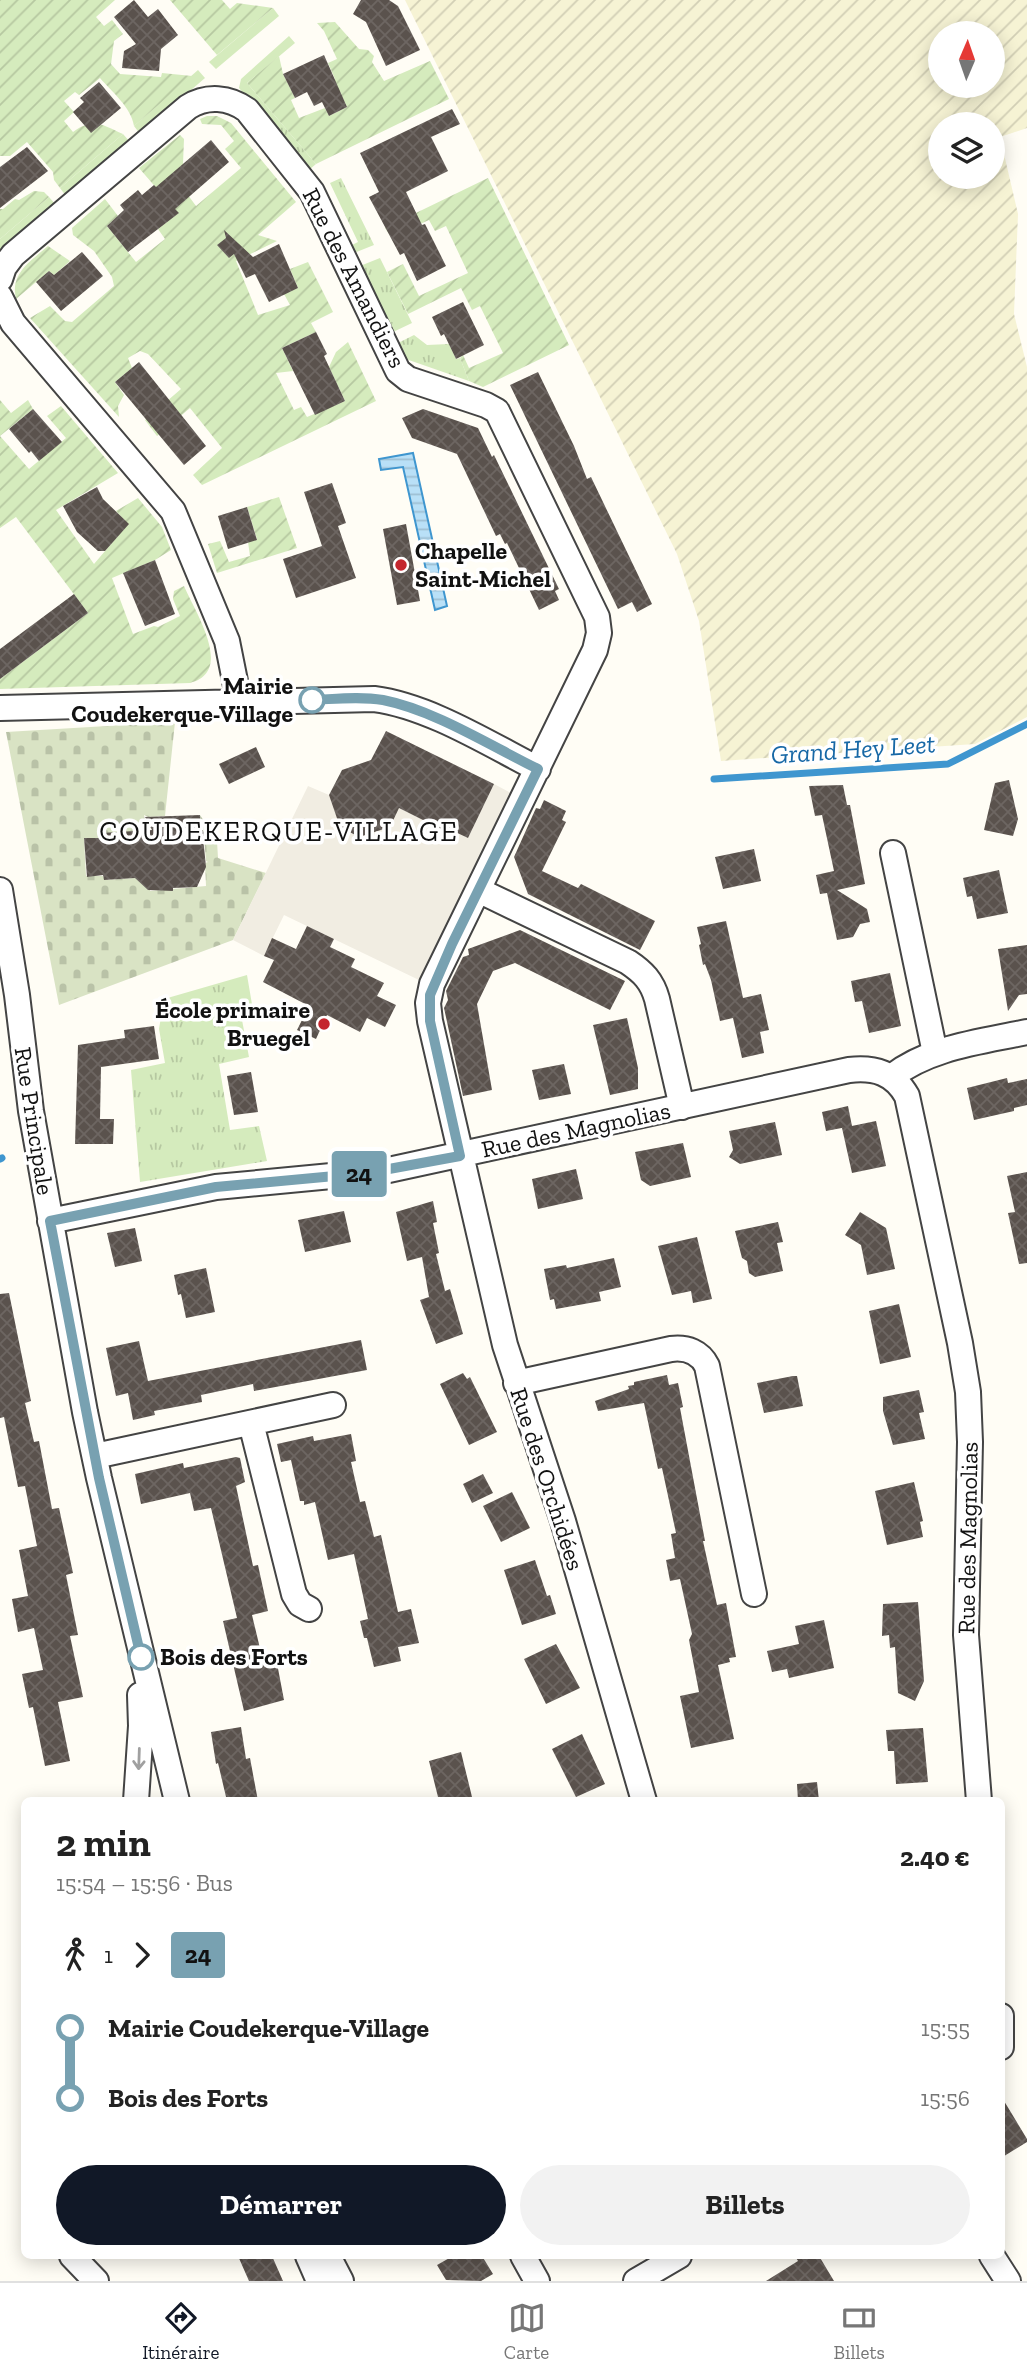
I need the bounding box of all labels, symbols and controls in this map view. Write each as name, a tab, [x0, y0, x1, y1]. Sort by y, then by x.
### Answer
north arrow	[928, 21, 1004, 98]
map controls	[928, 21, 1005, 189]
button: layers	[928, 112, 1005, 189]
street label: Rue des Amandiers	[297, 183, 412, 373]
place label: Chapelle Saint-Michel	[415, 536, 551, 593]
marker: Chapelle Saint-Michel	[393, 557, 409, 573]
place label: Mairie Coudekerque-Village	[71, 671, 293, 728]
marker: Mairie Coudekerque-Village	[299, 687, 325, 713]
water label: Grand Hey Leet	[770, 727, 936, 771]
district label: COUDEKERQUE-VILLAGE	[99, 815, 459, 848]
place label: École primaire Bruegel	[155, 995, 310, 1052]
marker: École primaire Bruegel	[316, 1016, 332, 1032]
street label: Rue Principale	[8, 1045, 61, 1197]
street label: Rue des Magnolias	[479, 1095, 673, 1164]
line badge: 24	[328, 1151, 390, 1197]
text: 24	[346, 1159, 372, 1188]
street label: Rue des Orchidées	[504, 1384, 591, 1574]
street label: Rue des Magnolias	[951, 1442, 984, 1634]
place label: Bois des Forts	[160, 1642, 308, 1671]
marker: Bois des Forts	[128, 1644, 154, 1670]
one-way arrow	[133, 1747, 146, 1770]
text: 2 min	[56, 1820, 151, 1866]
text: 2.40 €	[900, 1841, 970, 1873]
text: 15:54 – 15:56 · Bus	[56, 1869, 233, 1897]
icon: walk	[56, 1936, 94, 1974]
icon: forward	[123, 1936, 161, 1974]
text: 24	[185, 1940, 211, 1969]
text: 1	[104, 1941, 113, 1969]
text: Mairie Coudekerque-Village	[108, 2012, 429, 2044]
text: 15:55	[921, 2014, 970, 2042]
text: Bois des Forts	[108, 2082, 268, 2114]
text: 15:56	[920, 2084, 970, 2112]
button: Démarrer	[56, 2165, 506, 2245]
button: Billets	[520, 2165, 970, 2245]
tab: Itinéraire	[142, 2299, 220, 2364]
tab: Carte	[504, 2299, 549, 2364]
tab: Billets	[834, 2299, 885, 2364]

